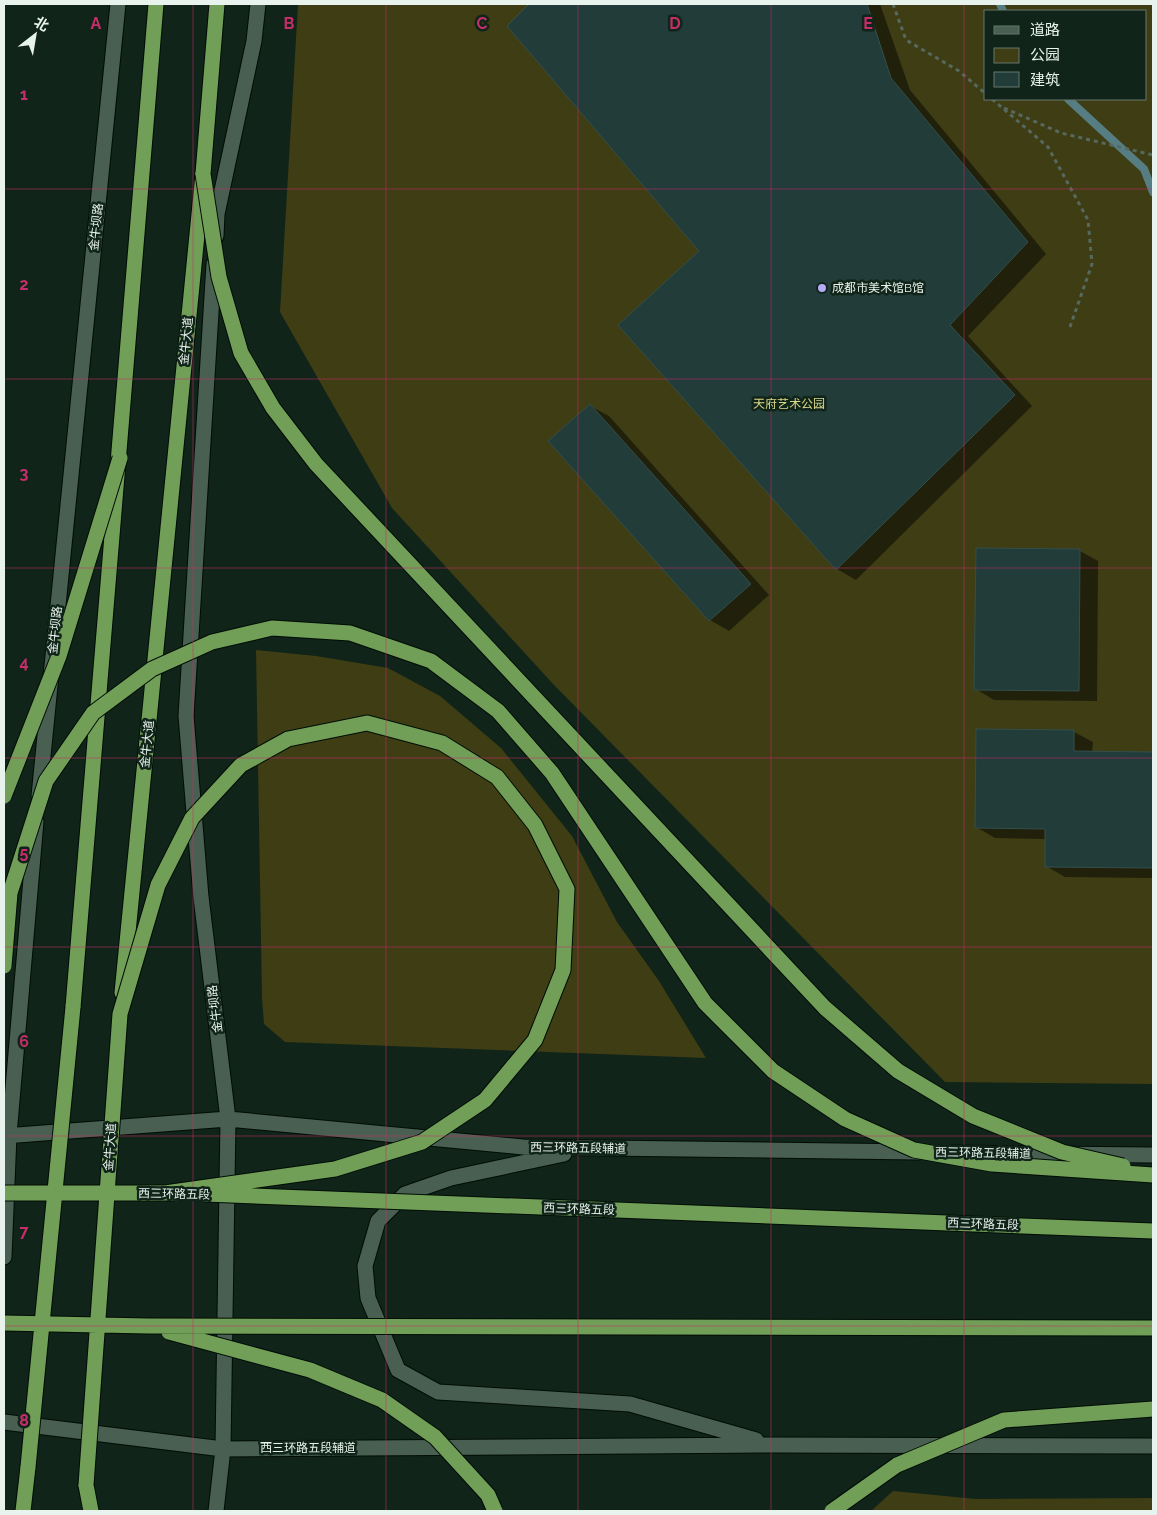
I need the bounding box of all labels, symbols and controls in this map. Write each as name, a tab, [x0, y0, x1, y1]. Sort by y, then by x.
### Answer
north arrow	[10, 10, 60, 60]
legend	[984, 10, 1147, 100]
text: 北	[32, 13, 52, 34]
text: A	[91, 14, 102, 33]
text: B	[284, 14, 295, 33]
text: C	[477, 14, 488, 33]
text: D	[669, 14, 681, 33]
text: E	[863, 14, 873, 33]
text: 道路	[1030, 21, 1060, 39]
text: 公园	[1030, 46, 1060, 64]
text: 建筑	[1030, 71, 1060, 89]
text: 1	[20, 85, 28, 104]
street label: 金牛坝路	[87, 202, 105, 252]
text: 2	[19, 275, 29, 294]
place label: 成都市美术馆B馆	[832, 281, 924, 295]
marker: 成都市美术馆B馆	[816, 282, 828, 294]
street label: 金牛大道	[177, 316, 195, 366]
park label: 天府艺术公园	[753, 397, 825, 411]
text: 3	[20, 464, 29, 483]
street label: 金牛坝路	[46, 605, 64, 655]
text: 4	[19, 653, 29, 672]
street label: 金牛大道	[138, 719, 156, 769]
text: 5	[20, 843, 29, 862]
street label: 金牛坝路	[205, 984, 225, 1034]
text: 6	[19, 1032, 29, 1051]
street label: 金牛大道	[101, 1123, 119, 1171]
street label: 西三环路五段辅道	[530, 1140, 626, 1156]
street label: 西三环路五段辅道	[935, 1145, 1031, 1161]
street label: 西三环路五段	[138, 1186, 210, 1202]
street label: 西三环路五段	[543, 1201, 615, 1217]
street label: 西三环路五段	[947, 1216, 1019, 1232]
text: 7	[20, 1222, 29, 1241]
text: 8	[19, 1411, 29, 1430]
street label: 西三环路五段辅道	[260, 1441, 356, 1455]

